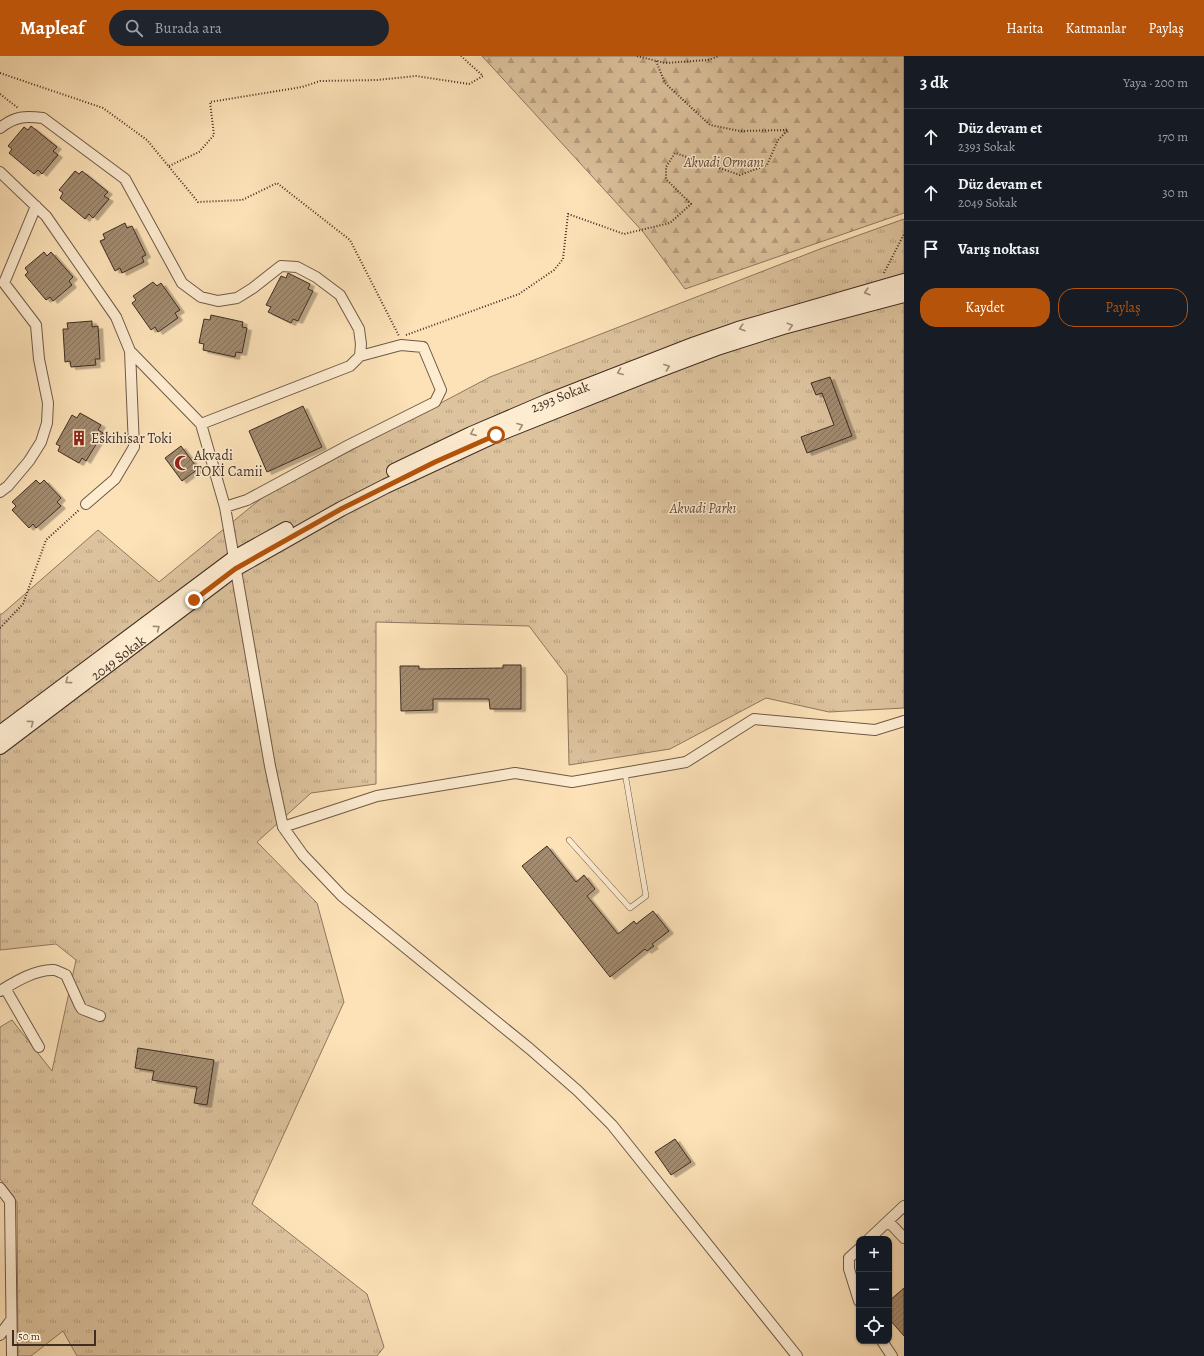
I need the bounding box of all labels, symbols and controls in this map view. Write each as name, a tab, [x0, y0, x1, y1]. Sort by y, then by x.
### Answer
search box	[109, 10, 389, 46]
text: Mapleaf	[20, 15, 85, 41]
icon: search	[123, 17, 145, 39]
text: Burada ara	[155, 18, 222, 38]
text: Harita	[1006, 19, 1044, 38]
text: Katmanlar	[1066, 19, 1126, 38]
text: Paylaş	[1148, 19, 1184, 38]
text: 3 dk	[920, 71, 948, 94]
text: Yaya · 200 m	[1123, 74, 1188, 91]
text: Düz devam et	[958, 118, 1042, 138]
icon: ahead	[920, 126, 942, 148]
text: 170 m	[1158, 128, 1188, 145]
text: 2393 Sokak	[958, 138, 1015, 155]
park label: Akvadi Ormanı	[683, 153, 764, 172]
text: Düz devam et	[958, 174, 1042, 194]
icon: ahead	[920, 182, 942, 204]
text: 30 m	[1162, 184, 1188, 201]
text: 2049 Sokak	[958, 194, 1017, 211]
icon: arrive	[920, 238, 942, 260]
text: Varış noktası	[958, 239, 1039, 259]
one-way arrow	[863, 287, 870, 296]
button: Kaydet	[920, 288, 1050, 327]
button: Paylaş	[1058, 288, 1188, 327]
one-way arrow	[787, 322, 793, 330]
one-way arrow	[739, 323, 746, 332]
one-way arrow	[663, 364, 670, 372]
one-way arrow	[616, 368, 623, 376]
street label: 2393 Sokak	[528, 376, 592, 417]
one-way arrow	[516, 422, 523, 430]
route start	[487, 426, 505, 444]
one-way arrow	[470, 428, 477, 436]
building icon: Eskihisar Toki	[70, 429, 88, 447]
place label: Eskihisar Toki	[91, 429, 172, 448]
place label: Akvadi TOKİ Camii	[193, 446, 263, 481]
mosque icon: Akvadi TOKİ Camii	[173, 454, 191, 472]
park label: Akvadi Parkı	[669, 499, 736, 518]
route end	[185, 591, 203, 609]
one-way arrow	[152, 625, 159, 632]
street label: 2049 Sokak	[87, 631, 149, 685]
one-way arrow	[65, 677, 72, 684]
one-way arrow	[27, 721, 34, 728]
map controls	[856, 1236, 892, 1344]
button: +	[856, 1236, 892, 1272]
button: −	[856, 1272, 892, 1308]
button: locate	[856, 1308, 892, 1344]
scale bar	[12, 1328, 96, 1347]
text: 50 m	[18, 1329, 40, 1344]

